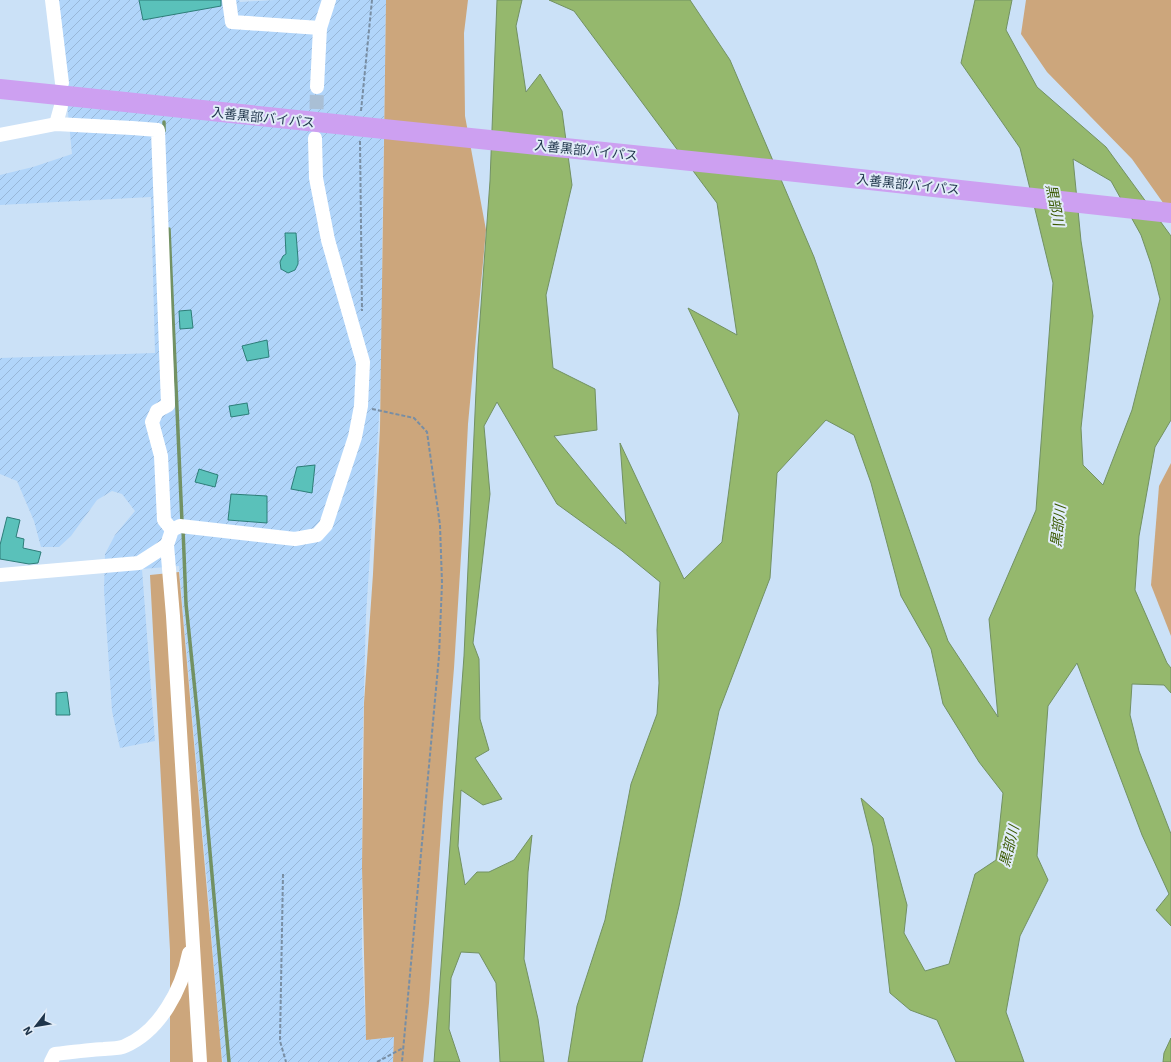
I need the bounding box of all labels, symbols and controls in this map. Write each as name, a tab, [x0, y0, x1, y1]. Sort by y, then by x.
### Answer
street label: 入善黒部バイパス	[211, 105, 315, 130]
street label: 入善黒部バイパス	[534, 138, 638, 163]
street label: 入善黒部バイパス	[856, 172, 960, 197]
water label: 黒部川	[1043, 183, 1067, 229]
water label: 黒部川	[1048, 502, 1069, 548]
water label: 黒部川	[996, 822, 1022, 868]
north arrow	[16, 1006, 56, 1046]
text: N	[20, 1024, 36, 1038]

